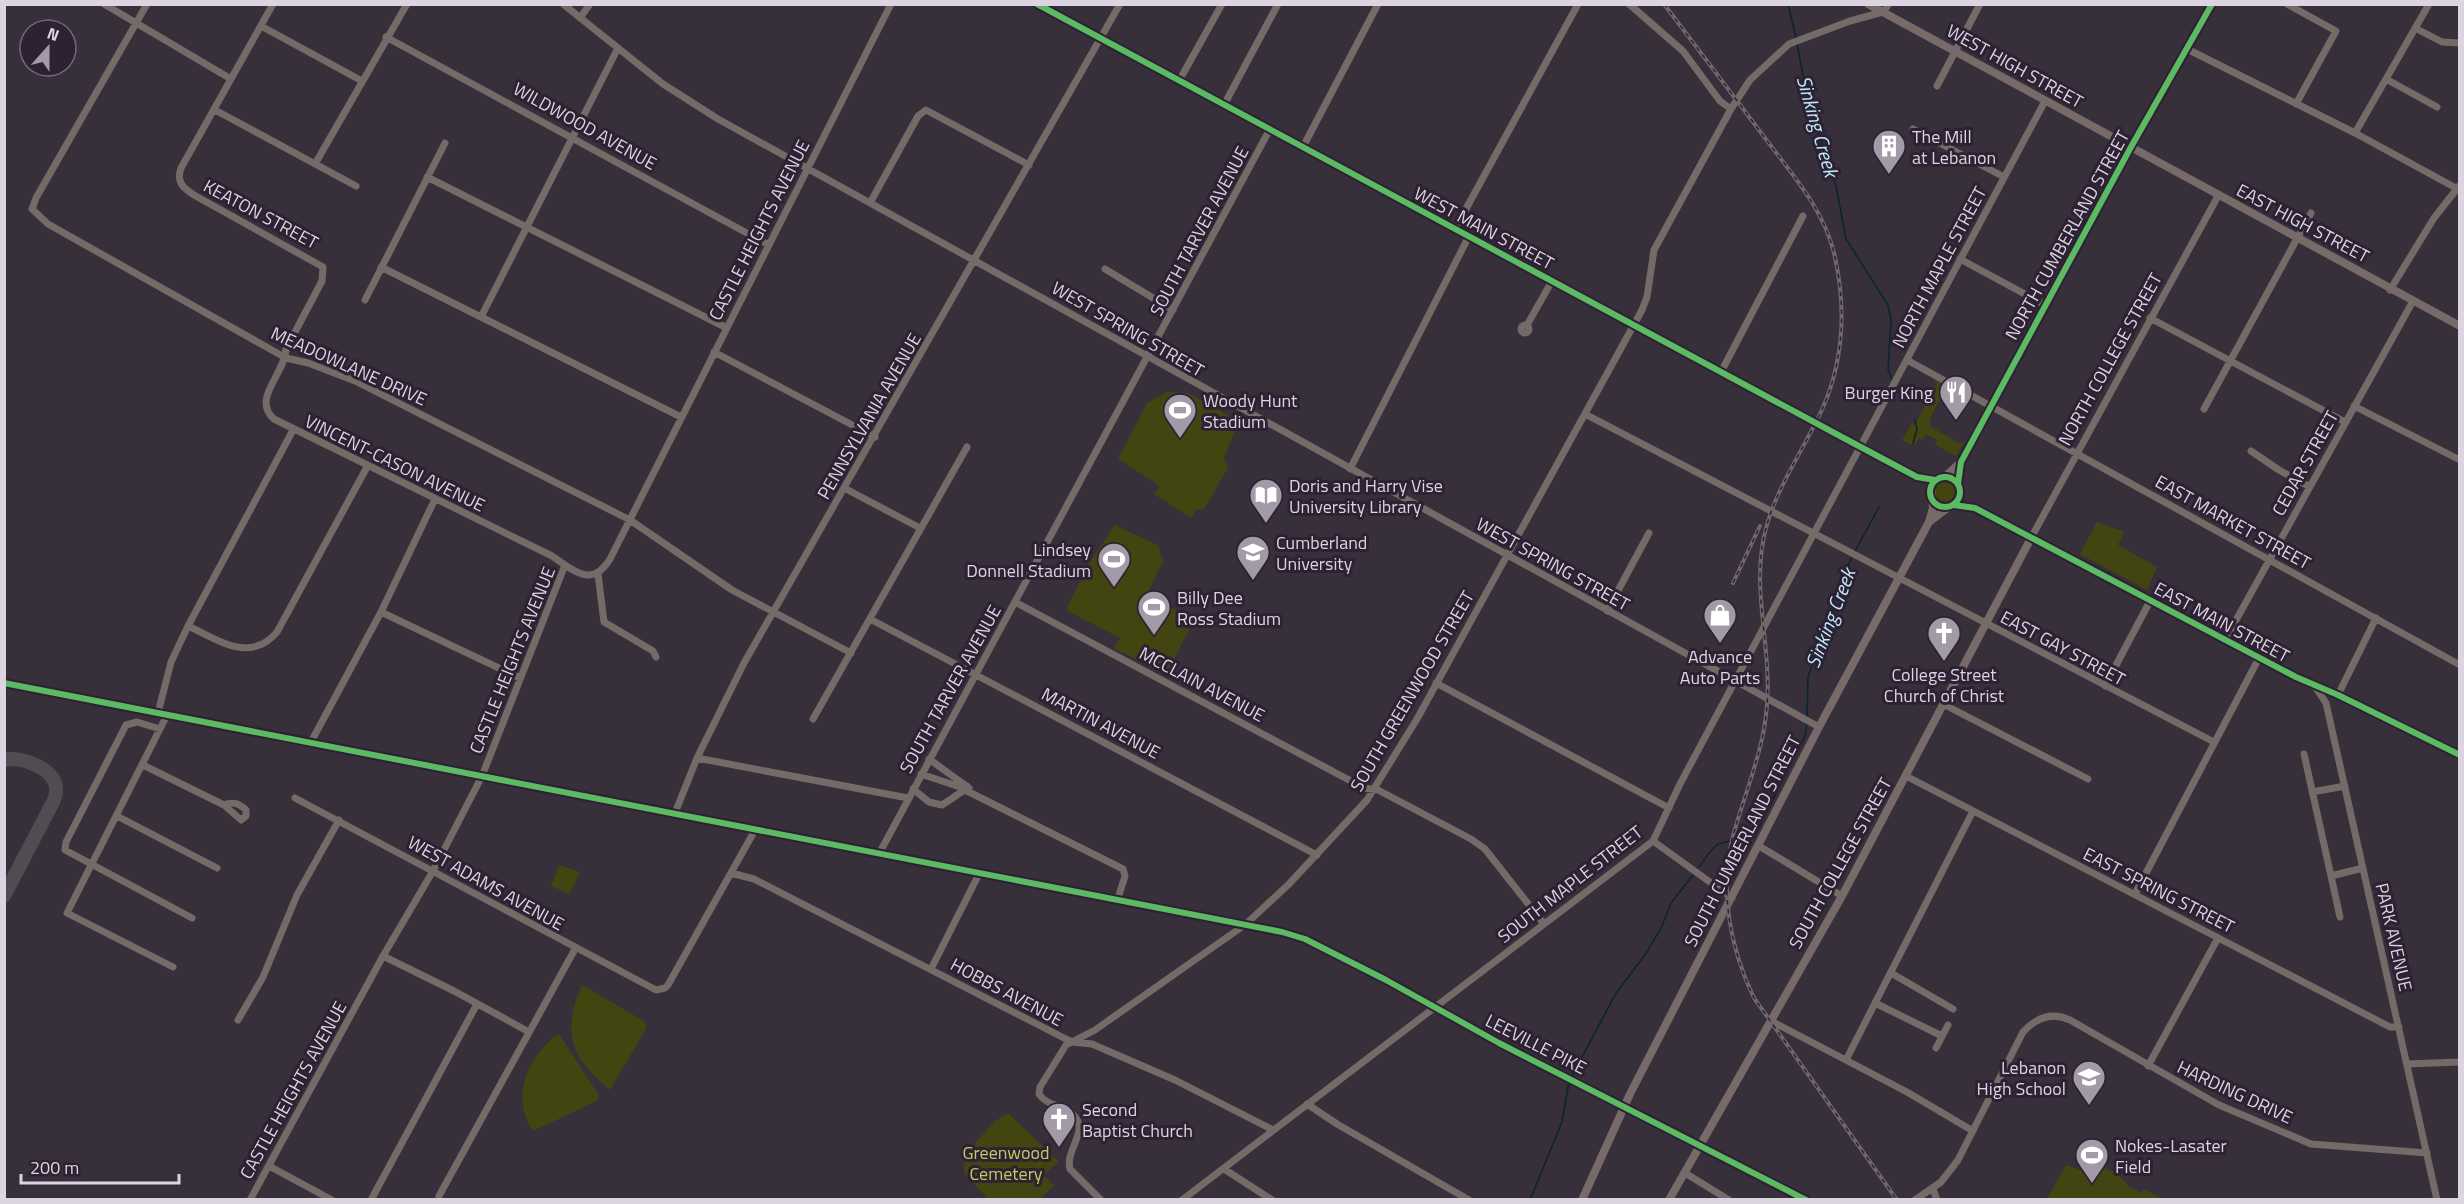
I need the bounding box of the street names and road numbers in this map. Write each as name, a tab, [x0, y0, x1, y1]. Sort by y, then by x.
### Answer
street label: WEST HIGH STREET	[1942, 17, 2089, 115]
street label: WILDWOOD AVENUE	[508, 75, 662, 177]
street label: NORTH CUMBERLAND STREET	[1998, 125, 2136, 345]
street label: CASTLE HEIGHTS AVENUE	[702, 135, 816, 325]
street label: SOUTH TARVER AVENUE	[1143, 141, 1255, 321]
street label: KEATON STREET	[199, 172, 324, 256]
street label: EAST HIGH STREET	[2232, 177, 2375, 270]
street label: WEST MAIN STREET	[1409, 180, 1559, 277]
street label: NORTH MAPLE STREET	[1885, 181, 1993, 352]
street label: NORTH COLLEGE STREET	[2051, 267, 2169, 450]
street label: WEST SPRING STREET	[1047, 274, 1210, 384]
street label: MEADOWLANE DRIVE	[267, 319, 431, 413]
street label: PENNSYLVANIA AVENUE	[810, 328, 928, 504]
street label: CEDAR STREET	[2265, 405, 2345, 521]
street label: VINCENT-CASON AVENUE	[300, 408, 490, 518]
street label: EAST MARKET STREET	[2150, 468, 2316, 576]
street label: WEST SPRING STREET	[1471, 511, 1635, 618]
street label: CASTLE HEIGHTS AVENUE	[462, 562, 562, 758]
street label: EAST MAIN STREET	[2150, 575, 2295, 669]
street label: SOUTH GREENWOOD STREET	[1343, 585, 1481, 796]
street label: SOUTH TARVER AVENUE	[892, 600, 1008, 778]
street label: EAST GAY STREET	[1996, 604, 2131, 693]
street label: MCCLAIN AVENUE	[1134, 639, 1270, 729]
street label: MARTIN AVENUE	[1037, 680, 1165, 766]
street label: SOUTH CUMBERLAND STREET	[1677, 730, 1807, 951]
street label: SOUTH COLLEGE STREET	[1782, 772, 1899, 954]
street label: SOUTH MAPLE STREET	[1492, 818, 1649, 949]
street label: WEST ADAMS AVENUE	[403, 829, 569, 937]
street label: EAST SPRING STREET	[2079, 840, 2240, 940]
street label: PARK AVENUE	[2368, 880, 2420, 994]
street label: HOBBS AVENUE	[946, 951, 1068, 1033]
street label: CASTLE HEIGHTS AVENUE	[233, 996, 353, 1184]
street label: LEEVILLE PIKE	[1481, 1007, 1591, 1081]
street label: HARDING DRIVE	[2173, 1053, 2297, 1131]

